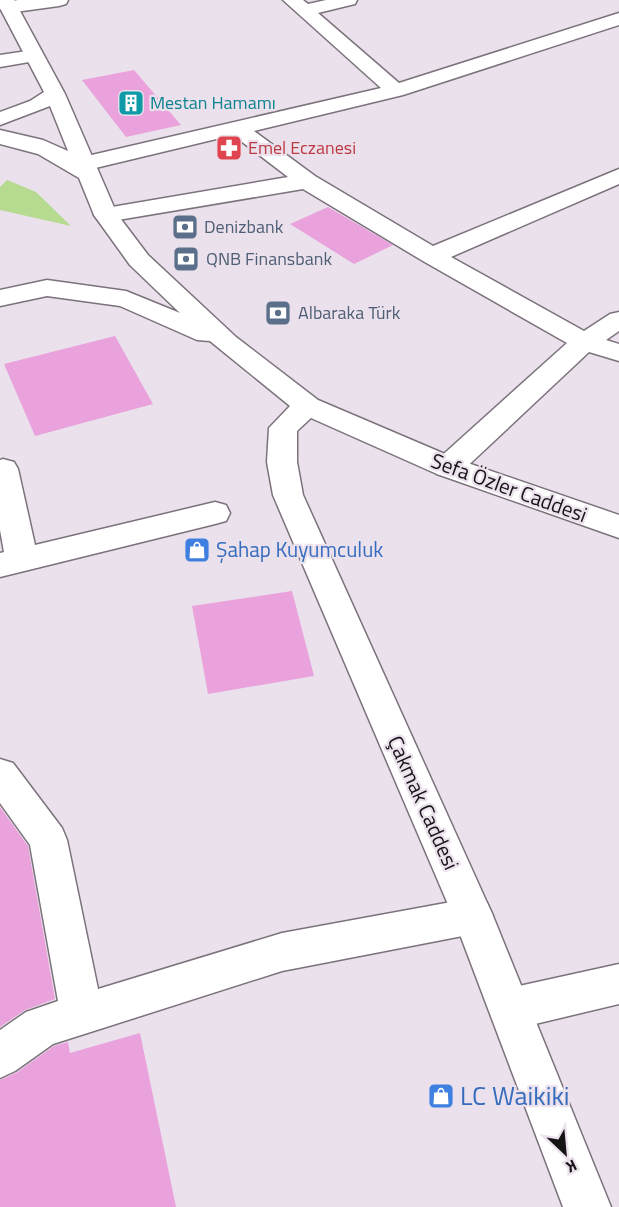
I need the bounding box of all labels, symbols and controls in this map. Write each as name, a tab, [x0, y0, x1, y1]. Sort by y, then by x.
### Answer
building icon: Mestan Hamamı	[116, 88, 146, 118]
place label: Mestan Hamamı	[150, 89, 276, 116]
pharmacy icon: Emel Eczanesi	[214, 133, 244, 163]
place label: Emel Eczanesi	[248, 134, 356, 161]
bank icon: Denizbank	[170, 212, 200, 242]
place label: Denizbank	[204, 213, 284, 240]
bank icon: QNB Finansbank	[171, 244, 201, 274]
place label: QNB Finansbank	[206, 245, 332, 272]
bank icon: Albaraka Türk	[263, 298, 293, 328]
place label: Albaraka Türk	[298, 299, 401, 326]
street label: Sefa Özler Caddesi	[427, 444, 592, 530]
place label: Şahap Kuyumculuk	[216, 533, 383, 565]
shop icon: Şahap Kuyumculuk	[182, 535, 212, 565]
street label: Çakmak Caddesi	[380, 730, 468, 875]
place label: LC Waikiki	[460, 1076, 570, 1115]
shop icon: LC Waikiki	[426, 1081, 456, 1111]
north arrow	[535, 1123, 595, 1183]
text: K	[562, 1154, 581, 1180]

